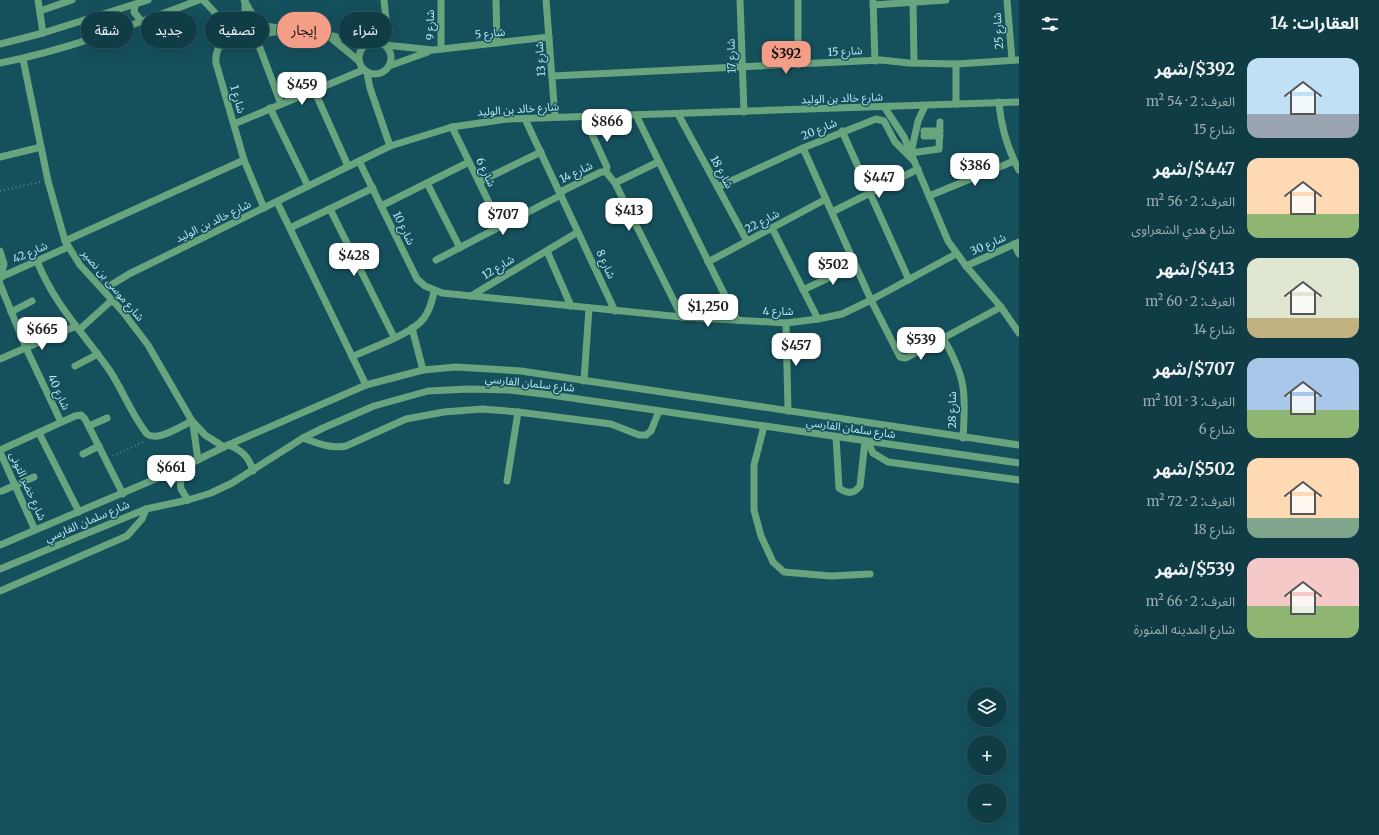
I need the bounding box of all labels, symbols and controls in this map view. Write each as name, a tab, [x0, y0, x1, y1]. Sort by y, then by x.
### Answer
street label: شارع 9	[423, 9, 438, 40]
chip: شقة	[81, 12, 133, 48]
chip: جديد	[141, 12, 197, 48]
chip: تصفية	[205, 12, 269, 48]
chip: إيجار	[277, 12, 331, 48]
chip: شراء	[339, 12, 392, 48]
street label: شارع 25	[990, 12, 1007, 50]
text: العقارات: 14	[1270, 12, 1359, 34]
icon: filters	[1039, 13, 1061, 35]
street label: شارع 5	[474, 24, 506, 43]
street label: شارع 17	[723, 38, 740, 74]
street label: شارع 13	[532, 41, 549, 77]
pin: $392	[762, 41, 810, 75]
street label: شارع 15	[827, 43, 863, 60]
text: $392	[771, 45, 801, 62]
text: $392/شهر	[1155, 58, 1235, 80]
pin: $459	[278, 72, 326, 106]
icon: home	[1279, 74, 1327, 122]
text: $459	[286, 76, 318, 93]
street label: شارع 1	[226, 83, 249, 116]
street label: شارع خالد بن الوليد	[801, 90, 884, 107]
text: الغرف: 2 · 54 m²	[1146, 93, 1235, 110]
street label: شارع خالد بن الوليد	[477, 99, 560, 120]
pin: $866	[583, 109, 631, 143]
text: $866	[591, 113, 623, 130]
street label: شارع 20	[799, 115, 840, 144]
text: شارع 15	[1194, 121, 1235, 138]
street label: شارع 18	[706, 153, 737, 192]
pin: $386	[951, 153, 999, 187]
street label: شارع 6	[472, 155, 499, 190]
text: $386	[959, 157, 991, 174]
street label: شارع 14	[557, 158, 596, 187]
text: $447/شهر	[1153, 158, 1235, 180]
pin: $447	[855, 165, 903, 199]
text: $447	[863, 169, 895, 186]
icon: home	[1279, 174, 1327, 222]
text: الغرف: 2 · 56 m²	[1146, 193, 1235, 210]
street label: شارع خالد بن الوليد	[173, 197, 254, 246]
pin: $413	[605, 198, 653, 232]
pin: $707	[479, 202, 527, 236]
text: $413	[614, 202, 644, 219]
text: $707	[487, 206, 519, 223]
street label: شارع 22	[742, 206, 782, 237]
street label: شارع 10	[389, 209, 418, 248]
text: شارع هدي الشعراوى	[1131, 221, 1235, 238]
street label: شارع 30	[968, 230, 1009, 259]
street label: شارع 42	[10, 238, 50, 267]
pin: $428	[330, 243, 378, 277]
street label: شارع موسى بن نصير	[77, 245, 147, 325]
text: $428	[338, 247, 370, 264]
street label: شارع 8	[592, 247, 619, 282]
street label: شارع 12	[479, 252, 518, 283]
pin: $502	[809, 252, 857, 286]
text: $502	[817, 256, 849, 273]
text: $413/شهر	[1156, 258, 1235, 280]
icon: home	[1279, 274, 1327, 322]
text: الغرف: 2 · 60 m²	[1145, 293, 1235, 310]
pin: $1,250	[675, 294, 741, 328]
text: $1,250	[687, 298, 729, 315]
street label: شارع 4	[763, 304, 794, 319]
pin: $665	[18, 317, 66, 351]
text: $665	[26, 321, 58, 338]
text: شارع 14	[1193, 321, 1235, 338]
pin: $539	[897, 327, 945, 361]
text: $539	[906, 331, 936, 348]
pin: $457	[772, 333, 820, 367]
text: $457	[781, 337, 811, 354]
text: $707/شهر	[1153, 358, 1235, 380]
street label: شارع سلمان الفارسي	[484, 371, 576, 397]
street label: شارع 40	[44, 372, 73, 413]
icon: home	[1279, 374, 1327, 422]
street label: شارع 28	[945, 391, 960, 429]
text: الغرف: 3 · 101 m²	[1143, 393, 1235, 410]
street label: شارع سلمان الفارسي	[805, 415, 897, 444]
text: شارع 6	[1199, 421, 1235, 438]
street label: شارع خضر التونى	[6, 449, 50, 523]
pin: $661	[147, 455, 195, 489]
text: $502/شهر	[1154, 458, 1235, 480]
text: $661	[156, 459, 186, 476]
icon: home	[1279, 474, 1327, 522]
text: الغرف: 2 · 72 m²	[1147, 493, 1235, 510]
street label: شارع سلمان الفارسي	[43, 497, 133, 547]
text: شارع 18	[1193, 521, 1235, 538]
text: $539/شهر	[1155, 558, 1235, 580]
icon: home	[1279, 574, 1327, 622]
text: الغرف: 2 · 66 m²	[1146, 593, 1235, 610]
text: شارع المدينه المنورة	[1134, 621, 1235, 638]
map controls	[967, 687, 1007, 823]
button: layers	[967, 687, 1007, 727]
button: +	[967, 735, 1007, 775]
button: −	[967, 783, 1007, 823]

